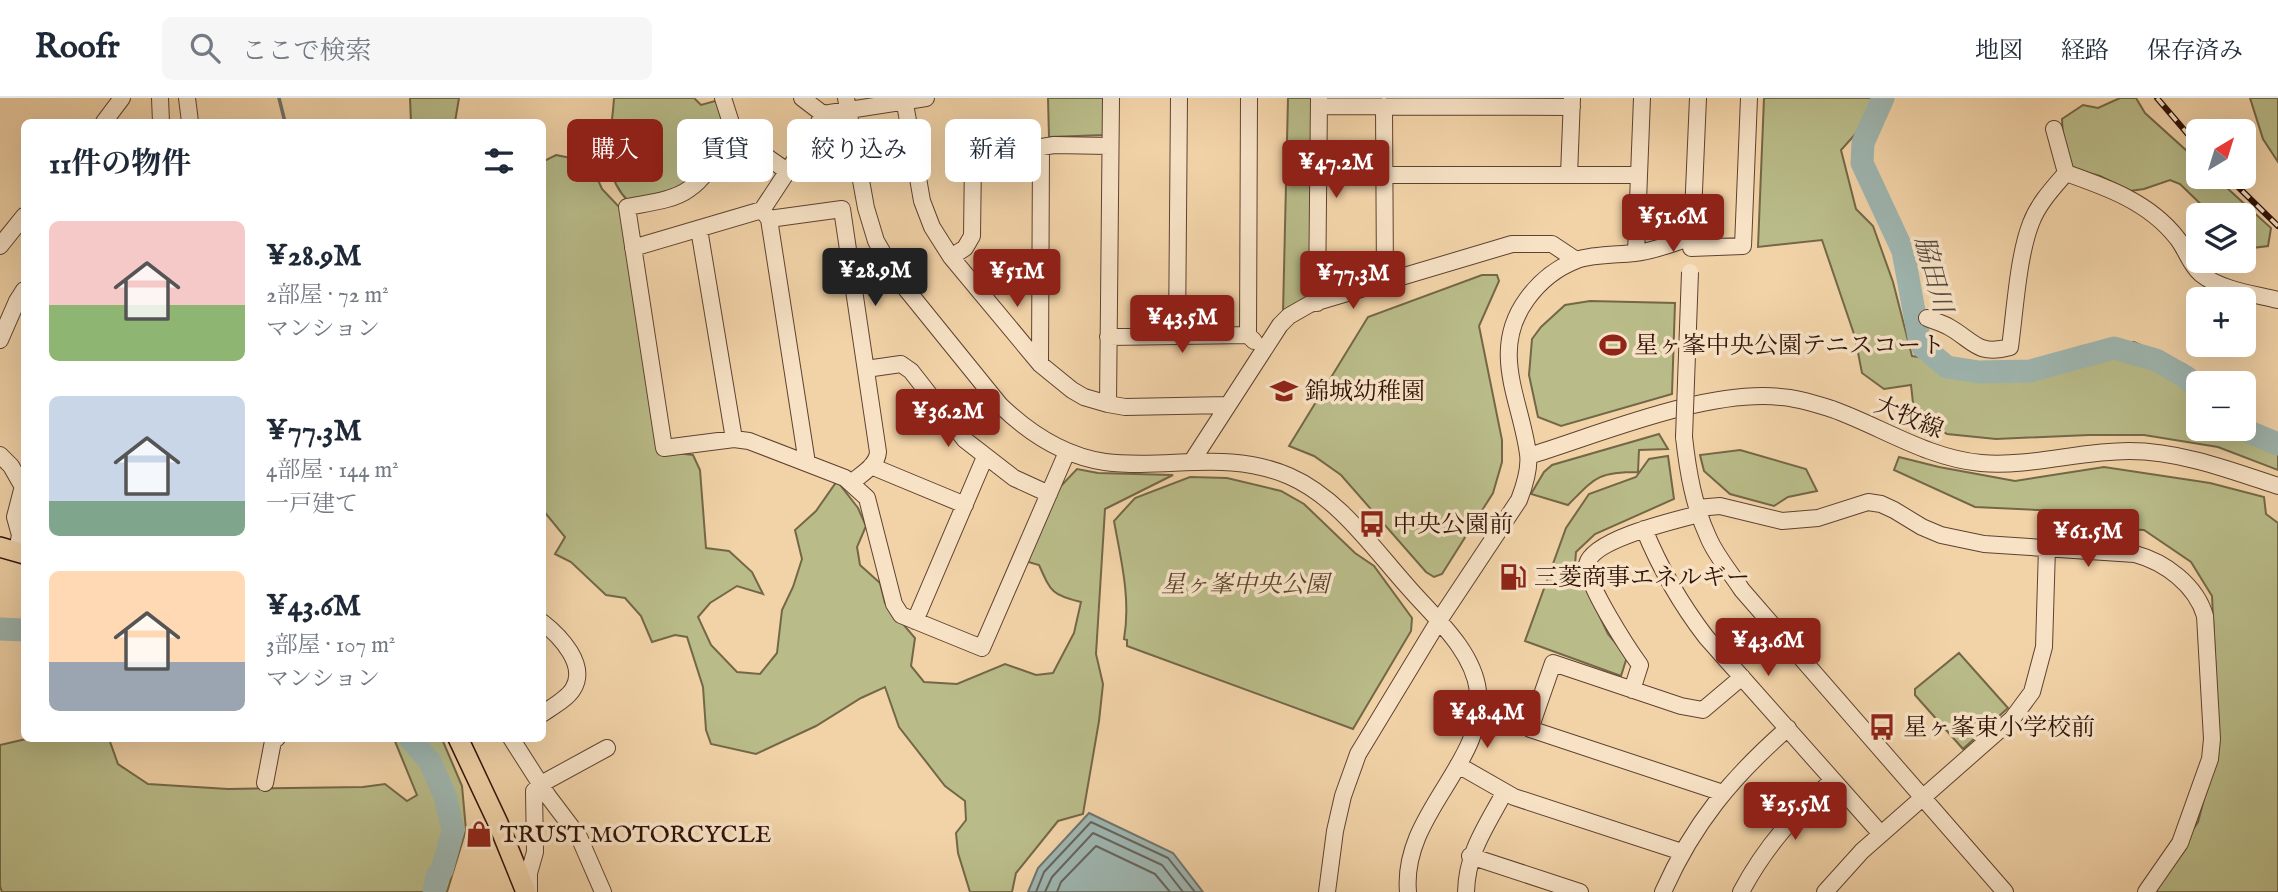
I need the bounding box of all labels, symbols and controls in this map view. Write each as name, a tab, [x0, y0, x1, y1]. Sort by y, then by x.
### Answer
search box	[162, 17, 652, 80]
text: Roofr	[35, 27, 120, 69]
icon: search	[186, 29, 224, 67]
text: ここで検索	[242, 35, 372, 68]
text: 地図	[1975, 36, 2023, 67]
text: 経路	[2061, 36, 2109, 67]
text: 保存済み	[2147, 36, 2243, 67]
chip: 購入	[567, 119, 663, 182]
chip: 賃貸	[677, 119, 773, 182]
chip: 絞り込み	[787, 119, 931, 182]
chip: 新着	[945, 119, 1041, 182]
north arrow	[2186, 119, 2256, 189]
map controls	[2186, 119, 2256, 441]
pin: ¥47.2M	[1279, 140, 1393, 200]
icon: filters	[480, 142, 518, 180]
text: 11件の物件	[49, 146, 191, 184]
text: ¥47.2M	[1298, 148, 1374, 177]
pin: ¥51.6M	[1616, 194, 1730, 254]
text: ¥51.6M	[1638, 202, 1708, 231]
button: layers	[2186, 203, 2256, 273]
water label: 脇田川	[1907, 232, 1959, 319]
text: ¥28.9M	[266, 238, 361, 276]
pin: ¥28.9M	[818, 248, 932, 308]
icon: home	[105, 249, 189, 333]
pin: ¥51M	[976, 250, 1058, 309]
pin: ¥77.3M	[1296, 252, 1410, 311]
text: ¥28.9M	[838, 256, 912, 285]
text: ¥51M	[989, 257, 1045, 286]
text: ¥77.3M	[1316, 259, 1390, 288]
text: 2部屋 · 72 m²	[266, 281, 389, 310]
button: +	[2186, 287, 2256, 357]
pin: ¥43.5M	[1125, 296, 1239, 355]
text: ¥43.5M	[1146, 303, 1218, 332]
text: マンション	[266, 315, 380, 344]
sports icon: 星ヶ峯中央公園テニスコート	[1598, 330, 1628, 360]
place label: 星ヶ峯中央公園テニスコート	[1634, 331, 1945, 362]
button: −	[2186, 371, 2256, 441]
school or university icon: 錦城幼稚園	[1269, 376, 1299, 406]
place label: 錦城幼稚園	[1305, 377, 1425, 408]
pin: ¥36.2M	[891, 390, 1005, 449]
street label: 大牧線	[1869, 390, 1948, 447]
text: ¥36.2M	[912, 397, 984, 426]
text: ¥77.3M	[266, 413, 362, 451]
icon: home	[105, 424, 189, 508]
text: 4部屋 · 144 m²	[266, 456, 399, 485]
text: 一戸建て	[266, 490, 358, 519]
bus stop icon: 中央公園前	[1357, 509, 1387, 539]
place label: 中央公園前	[1393, 510, 1513, 541]
pin: ¥61.5M	[2031, 510, 2145, 569]
text: ¥61.5M	[2053, 517, 2123, 546]
fuel station icon: 三菱商事エネルギー	[1498, 562, 1528, 592]
place label: 三菱商事エネルギー	[1534, 563, 1750, 594]
park label: 星ヶ峯中央公園	[1161, 570, 1333, 601]
text: ¥43.6M	[266, 588, 361, 626]
icon: home	[105, 599, 189, 683]
pin: ¥43.6M	[1711, 618, 1825, 678]
text: ¥43.6M	[1732, 626, 1804, 655]
text: 3部屋 · 107 m²	[266, 631, 395, 660]
text: マンション	[266, 665, 380, 694]
pin: ¥48.4M	[1430, 690, 1544, 750]
text: ¥48.4M	[1449, 698, 1525, 727]
bus stop icon: 星ヶ峯東小学校前	[1867, 712, 1897, 742]
place label: 星ヶ峯東小学校前	[1903, 713, 2095, 744]
pin: ¥25.5M	[1738, 782, 1852, 842]
text: ¥25.5M	[1760, 790, 1830, 819]
shop icon: TRUST MOTORCYCLE	[464, 819, 494, 849]
place label: TRUST MOTORCYCLE	[500, 820, 771, 851]

